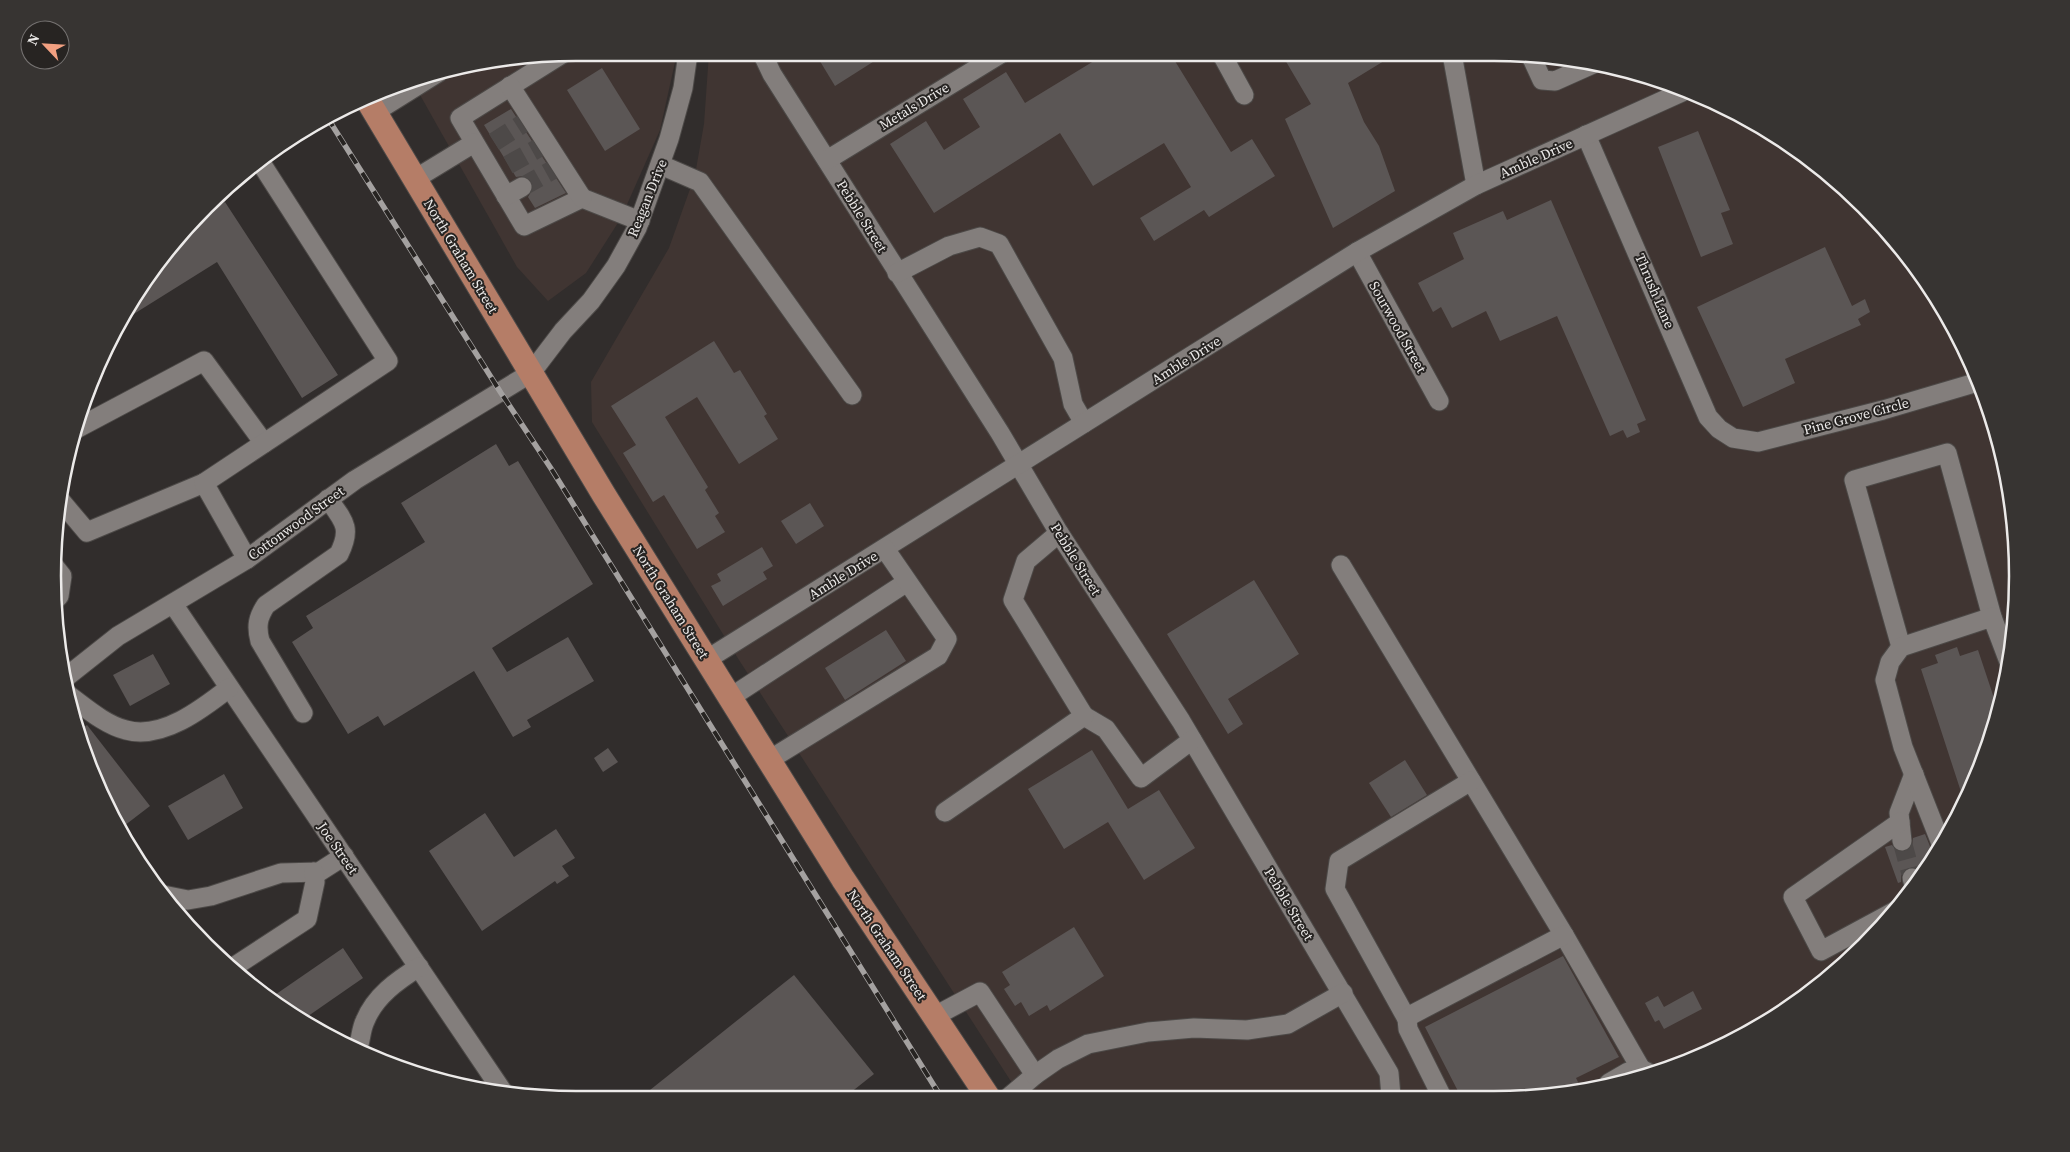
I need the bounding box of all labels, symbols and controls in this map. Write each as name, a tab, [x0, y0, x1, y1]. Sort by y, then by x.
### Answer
north arrow	[20, 20, 70, 70]
text: N	[22, 31, 44, 48]
street label: Metals Drive	[875, 77, 953, 135]
street label: Amble Drive	[1496, 133, 1576, 183]
street label: Reagan Drive	[622, 156, 672, 240]
street label: Pebble Street	[832, 176, 892, 256]
street label: North Graham Street	[419, 195, 503, 317]
street label: Thrush Lane	[1630, 250, 1680, 332]
street label: Sourwood Street	[1364, 277, 1432, 377]
street label: Amble Drive	[1148, 331, 1224, 389]
street label: Pine Grove Circle	[1801, 392, 1911, 440]
street label: Cottonwood Street	[244, 481, 349, 565]
street label: Pebble Street	[1046, 519, 1106, 599]
street label: North Graham Street	[628, 541, 714, 663]
street label: Amble Drive	[805, 546, 881, 604]
street label: Joe Street	[312, 817, 363, 878]
street label: Pebble Street	[1259, 864, 1319, 945]
street label: North Graham Street	[842, 885, 932, 1005]

